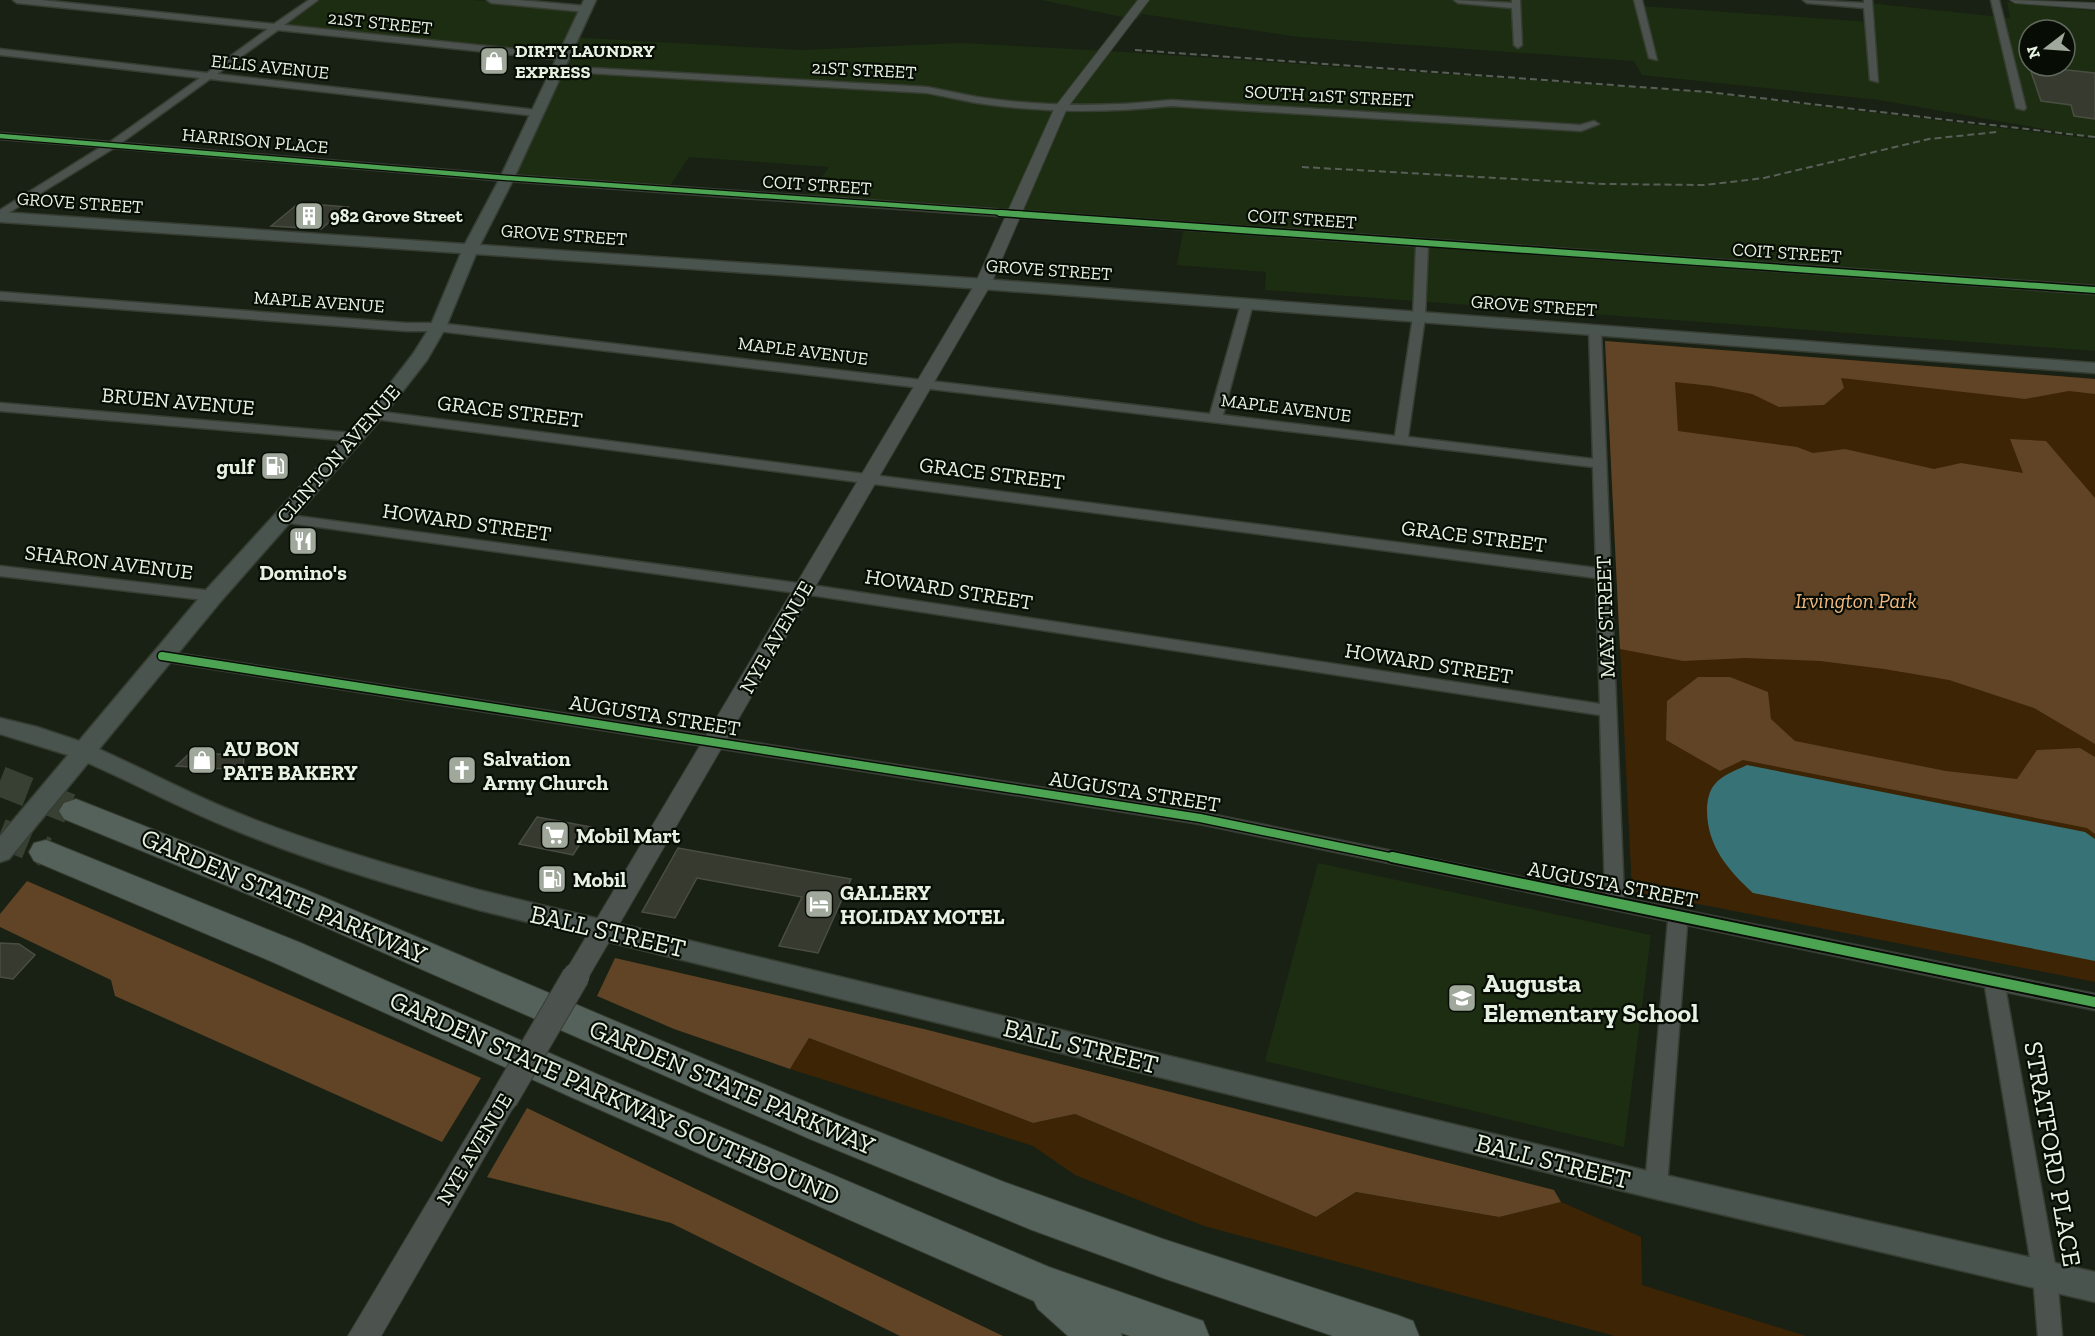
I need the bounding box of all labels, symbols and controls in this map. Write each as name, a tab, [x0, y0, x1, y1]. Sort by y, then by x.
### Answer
street label: 21ST STREET	[327, 7, 433, 39]
north arrow	[2017, 18, 2077, 78]
place label: DIRTY LAUNDRY EXPRESS	[515, 40, 655, 83]
text: N	[2022, 44, 2044, 61]
shop icon: DIRTY LAUNDRY EXPRESS	[478, 45, 510, 77]
street label: ELLIS AVENUE	[210, 50, 330, 84]
street label: 21ST STREET	[811, 56, 917, 84]
street label: SOUTH 21ST STREET	[1244, 81, 1414, 111]
street label: HARRISON PLACE	[181, 124, 329, 158]
street label: COIT STREET	[762, 170, 872, 200]
street label: GROVE STREET	[16, 188, 144, 218]
building icon: 982 Grove Street	[293, 200, 325, 232]
street label: COIT STREET	[1247, 204, 1357, 234]
place label: 982 Grove Street	[330, 205, 464, 227]
street label: GROVE STREET	[500, 220, 628, 250]
street label: COIT STREET	[1732, 238, 1842, 268]
street label: GROVE STREET	[985, 255, 1113, 285]
street label: MAPLE AVENUE	[253, 286, 385, 318]
street label: GROVE STREET	[1470, 291, 1598, 321]
street label: MAPLE AVENUE	[737, 332, 869, 370]
street label: CLINTON AVENUE	[271, 379, 405, 529]
street label: BRUEN AVENUE	[100, 382, 256, 420]
street label: MAPLE AVENUE	[1220, 389, 1352, 427]
street label: GRACE STREET	[436, 390, 584, 432]
fuel station icon: gulf	[259, 450, 291, 482]
street label: GRACE STREET	[918, 452, 1066, 494]
place label: gulf	[217, 454, 256, 479]
street label: HOWARD STREET	[381, 498, 553, 546]
street label: GRACE STREET	[1400, 515, 1548, 557]
restaurant icon: Domino's	[287, 525, 319, 557]
street label: SHARON AVENUE	[24, 539, 194, 585]
street label: MAY STREET	[1590, 555, 1620, 679]
place label: Domino's	[259, 560, 347, 585]
street label: HOWARD STREET	[863, 563, 1035, 615]
street label: NYE AVENUE	[734, 576, 818, 698]
park label: Irvington Park	[1795, 588, 1917, 613]
street label: HOWARD STREET	[1343, 637, 1515, 689]
street label: AUGUSTA STREET	[568, 689, 742, 741]
place label: AU BON PATE BAKERY	[223, 736, 358, 785]
shop icon: AU BON PATE BAKERY	[186, 744, 218, 776]
place label: Salvation Army Church	[483, 746, 609, 795]
church icon: Salvation Army Church	[446, 754, 478, 786]
street label: AUGUSTA STREET	[1048, 765, 1222, 817]
supermarket icon: Mobil Mart	[539, 819, 571, 851]
street label: GARDEN STATE PARKWAY	[136, 821, 432, 971]
place label: Mobil Mart	[576, 823, 681, 848]
street label: AUGUSTA STREET	[1526, 855, 1700, 913]
fuel station icon: Mobil	[536, 863, 568, 895]
place label: Mobil	[573, 867, 626, 892]
place label: GALLERY HOLIDAY MOTEL	[840, 880, 1005, 929]
hotel icon: GALLERY HOLIDAY MOTEL	[803, 888, 835, 920]
street label: BALL STREET	[527, 898, 689, 964]
place label: Augusta Elementary School	[1483, 967, 1699, 1029]
school or university icon: Augusta Elementary School	[1446, 982, 1478, 1014]
street label: GARDEN STATE PARKWAY SOUTHBOUND	[385, 984, 845, 1212]
street label: BALL STREET	[1000, 1011, 1162, 1081]
street label: GARDEN STATE PARKWAY	[584, 1012, 880, 1162]
street label: STRATFORD PLACE	[2017, 1039, 2089, 1269]
street label: NYE AVENUE	[431, 1089, 517, 1209]
street label: BALL STREET	[1472, 1126, 1634, 1196]

